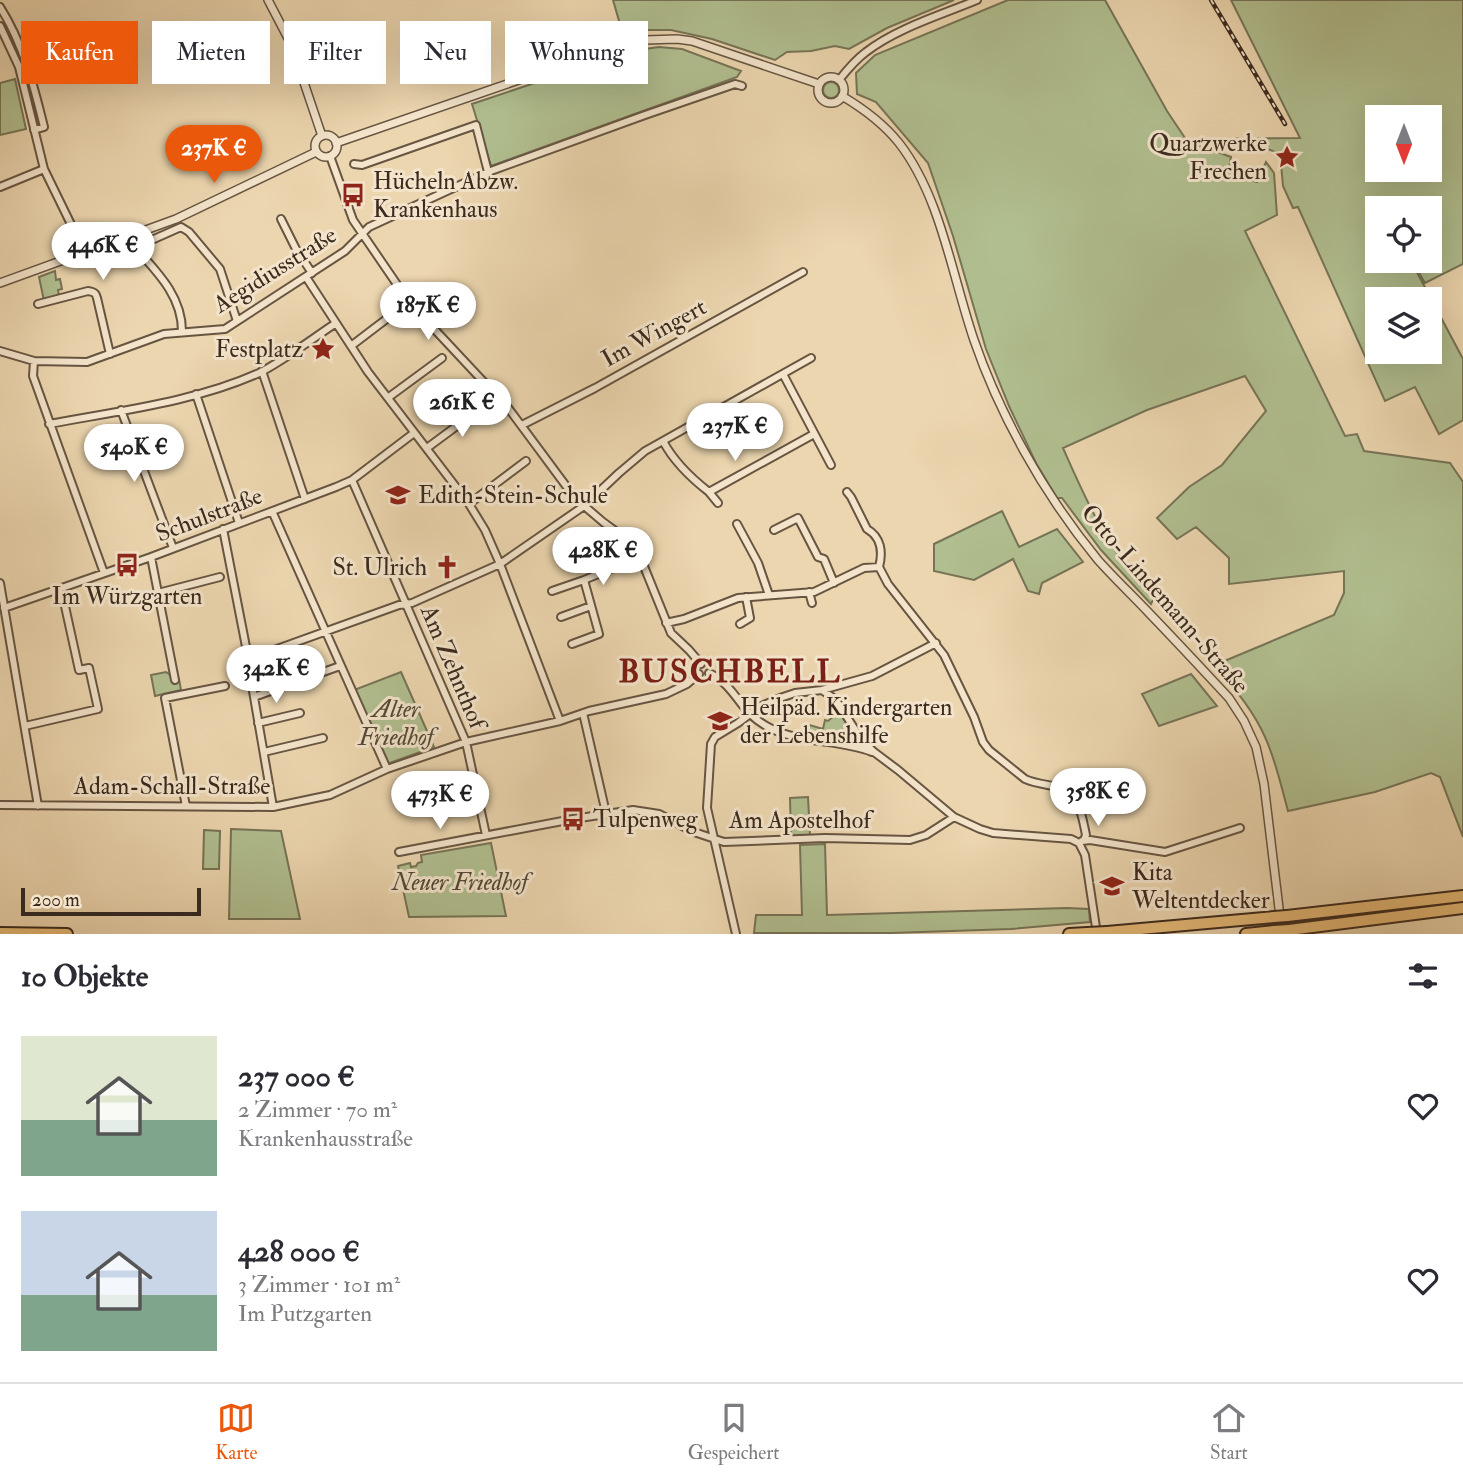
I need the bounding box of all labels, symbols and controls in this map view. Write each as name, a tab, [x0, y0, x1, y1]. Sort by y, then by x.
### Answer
chip: Kaufen	[21, 21, 138, 84]
chip: Mieten	[152, 21, 270, 84]
chip: Filter	[284, 21, 386, 84]
chip: Neu	[400, 21, 491, 84]
chip: Wohnung	[505, 21, 648, 84]
north arrow	[1365, 105, 1442, 182]
map controls	[1365, 105, 1442, 364]
pin: 237K €	[157, 125, 271, 185]
place label: Quarzwerke Frechen	[1149, 128, 1267, 187]
text: 237K €	[181, 133, 247, 162]
place icon: Quarzwerke Frechen	[1273, 143, 1301, 171]
place label: Hücheln Abzw. Krankenhaus	[373, 166, 518, 225]
bus stop icon: Hücheln Abzw. Krankenhaus	[339, 181, 367, 209]
button: locate	[1365, 196, 1442, 273]
street label: Aegidiusstraße	[207, 220, 343, 321]
pin: 446K €	[46, 222, 160, 282]
text: 446K €	[68, 230, 138, 259]
pin: 187K €	[371, 282, 485, 342]
button: layers	[1365, 287, 1442, 364]
text: 187K €	[396, 290, 460, 319]
street label: Im Wingert	[596, 291, 712, 374]
place label: Festplatz	[215, 334, 303, 365]
place icon: Festplatz	[309, 335, 337, 363]
pin: 261K €	[405, 380, 519, 439]
text: 261K €	[429, 387, 495, 416]
pin: 237K €	[678, 404, 792, 463]
text: 237K €	[702, 411, 768, 440]
pin: 540K €	[77, 424, 191, 484]
text: 540K €	[100, 432, 168, 461]
street label: Schulstraße	[151, 480, 267, 550]
place label: Edith-Stein-Schule	[418, 480, 608, 511]
school or university icon: Edith-Stein-Schule	[384, 481, 412, 509]
street label: Otto-Lindemann-Straße	[1074, 498, 1256, 700]
pin: 428K €	[546, 528, 660, 587]
text: 428K €	[568, 535, 638, 564]
bus stop icon: Im Würzgarten	[113, 551, 141, 579]
place label: St. Ulrich	[332, 552, 427, 583]
church icon: St. Ulrich	[433, 553, 461, 581]
place label: Im Würzgarten	[52, 581, 202, 612]
street label: Am Zehnthof	[413, 600, 494, 737]
pin: 342K €	[219, 646, 333, 705]
district label: BUSCHBELL	[618, 652, 842, 692]
text: 342K €	[242, 653, 310, 682]
place label: Heilpäd. Kindergarten der Lebenshilfe	[740, 692, 952, 751]
park label: Alter Friedhof	[358, 694, 440, 753]
school or university icon: Heilpäd. Kindergarten der Lebenshilfe	[706, 707, 734, 735]
pin: 358K €	[1041, 768, 1155, 828]
street label: Adam-Schall-Straße	[73, 771, 270, 802]
pin: 473K €	[383, 772, 497, 831]
text: 358K €	[1066, 776, 1130, 805]
text: 473K €	[407, 779, 473, 808]
place label: Tulpenweg	[593, 804, 699, 835]
bus stop icon: Tulpenweg	[559, 805, 587, 833]
street label: Am Apostelhof	[728, 805, 874, 836]
place label: Kita Weltentdecker	[1131, 857, 1270, 916]
park label: Neuer Friedhof	[390, 867, 534, 898]
school or university icon: Kita Weltentdecker	[1098, 872, 1126, 900]
scale bar	[21, 885, 201, 917]
text: 200 m	[32, 888, 80, 912]
icon: filters	[1404, 957, 1442, 995]
text: 10 Objekte	[21, 958, 148, 995]
text: 237 000 €	[238, 1058, 355, 1095]
icon: home	[77, 1064, 161, 1148]
icon: heart	[1404, 1087, 1442, 1125]
text: 2 Zimmer · 70 m²	[238, 1095, 397, 1124]
text: Krankenhausstraße	[238, 1124, 413, 1153]
text: 428 000 €	[238, 1233, 360, 1270]
icon: home	[77, 1239, 161, 1323]
icon: heart	[1404, 1262, 1442, 1300]
text: 3 Zimmer · 101 m²	[238, 1270, 400, 1299]
text: Im Putzgarten	[238, 1299, 372, 1328]
tab: Karte	[215, 1399, 257, 1465]
tab: Gespeichert	[688, 1399, 780, 1465]
tab: Start	[1210, 1399, 1248, 1465]

